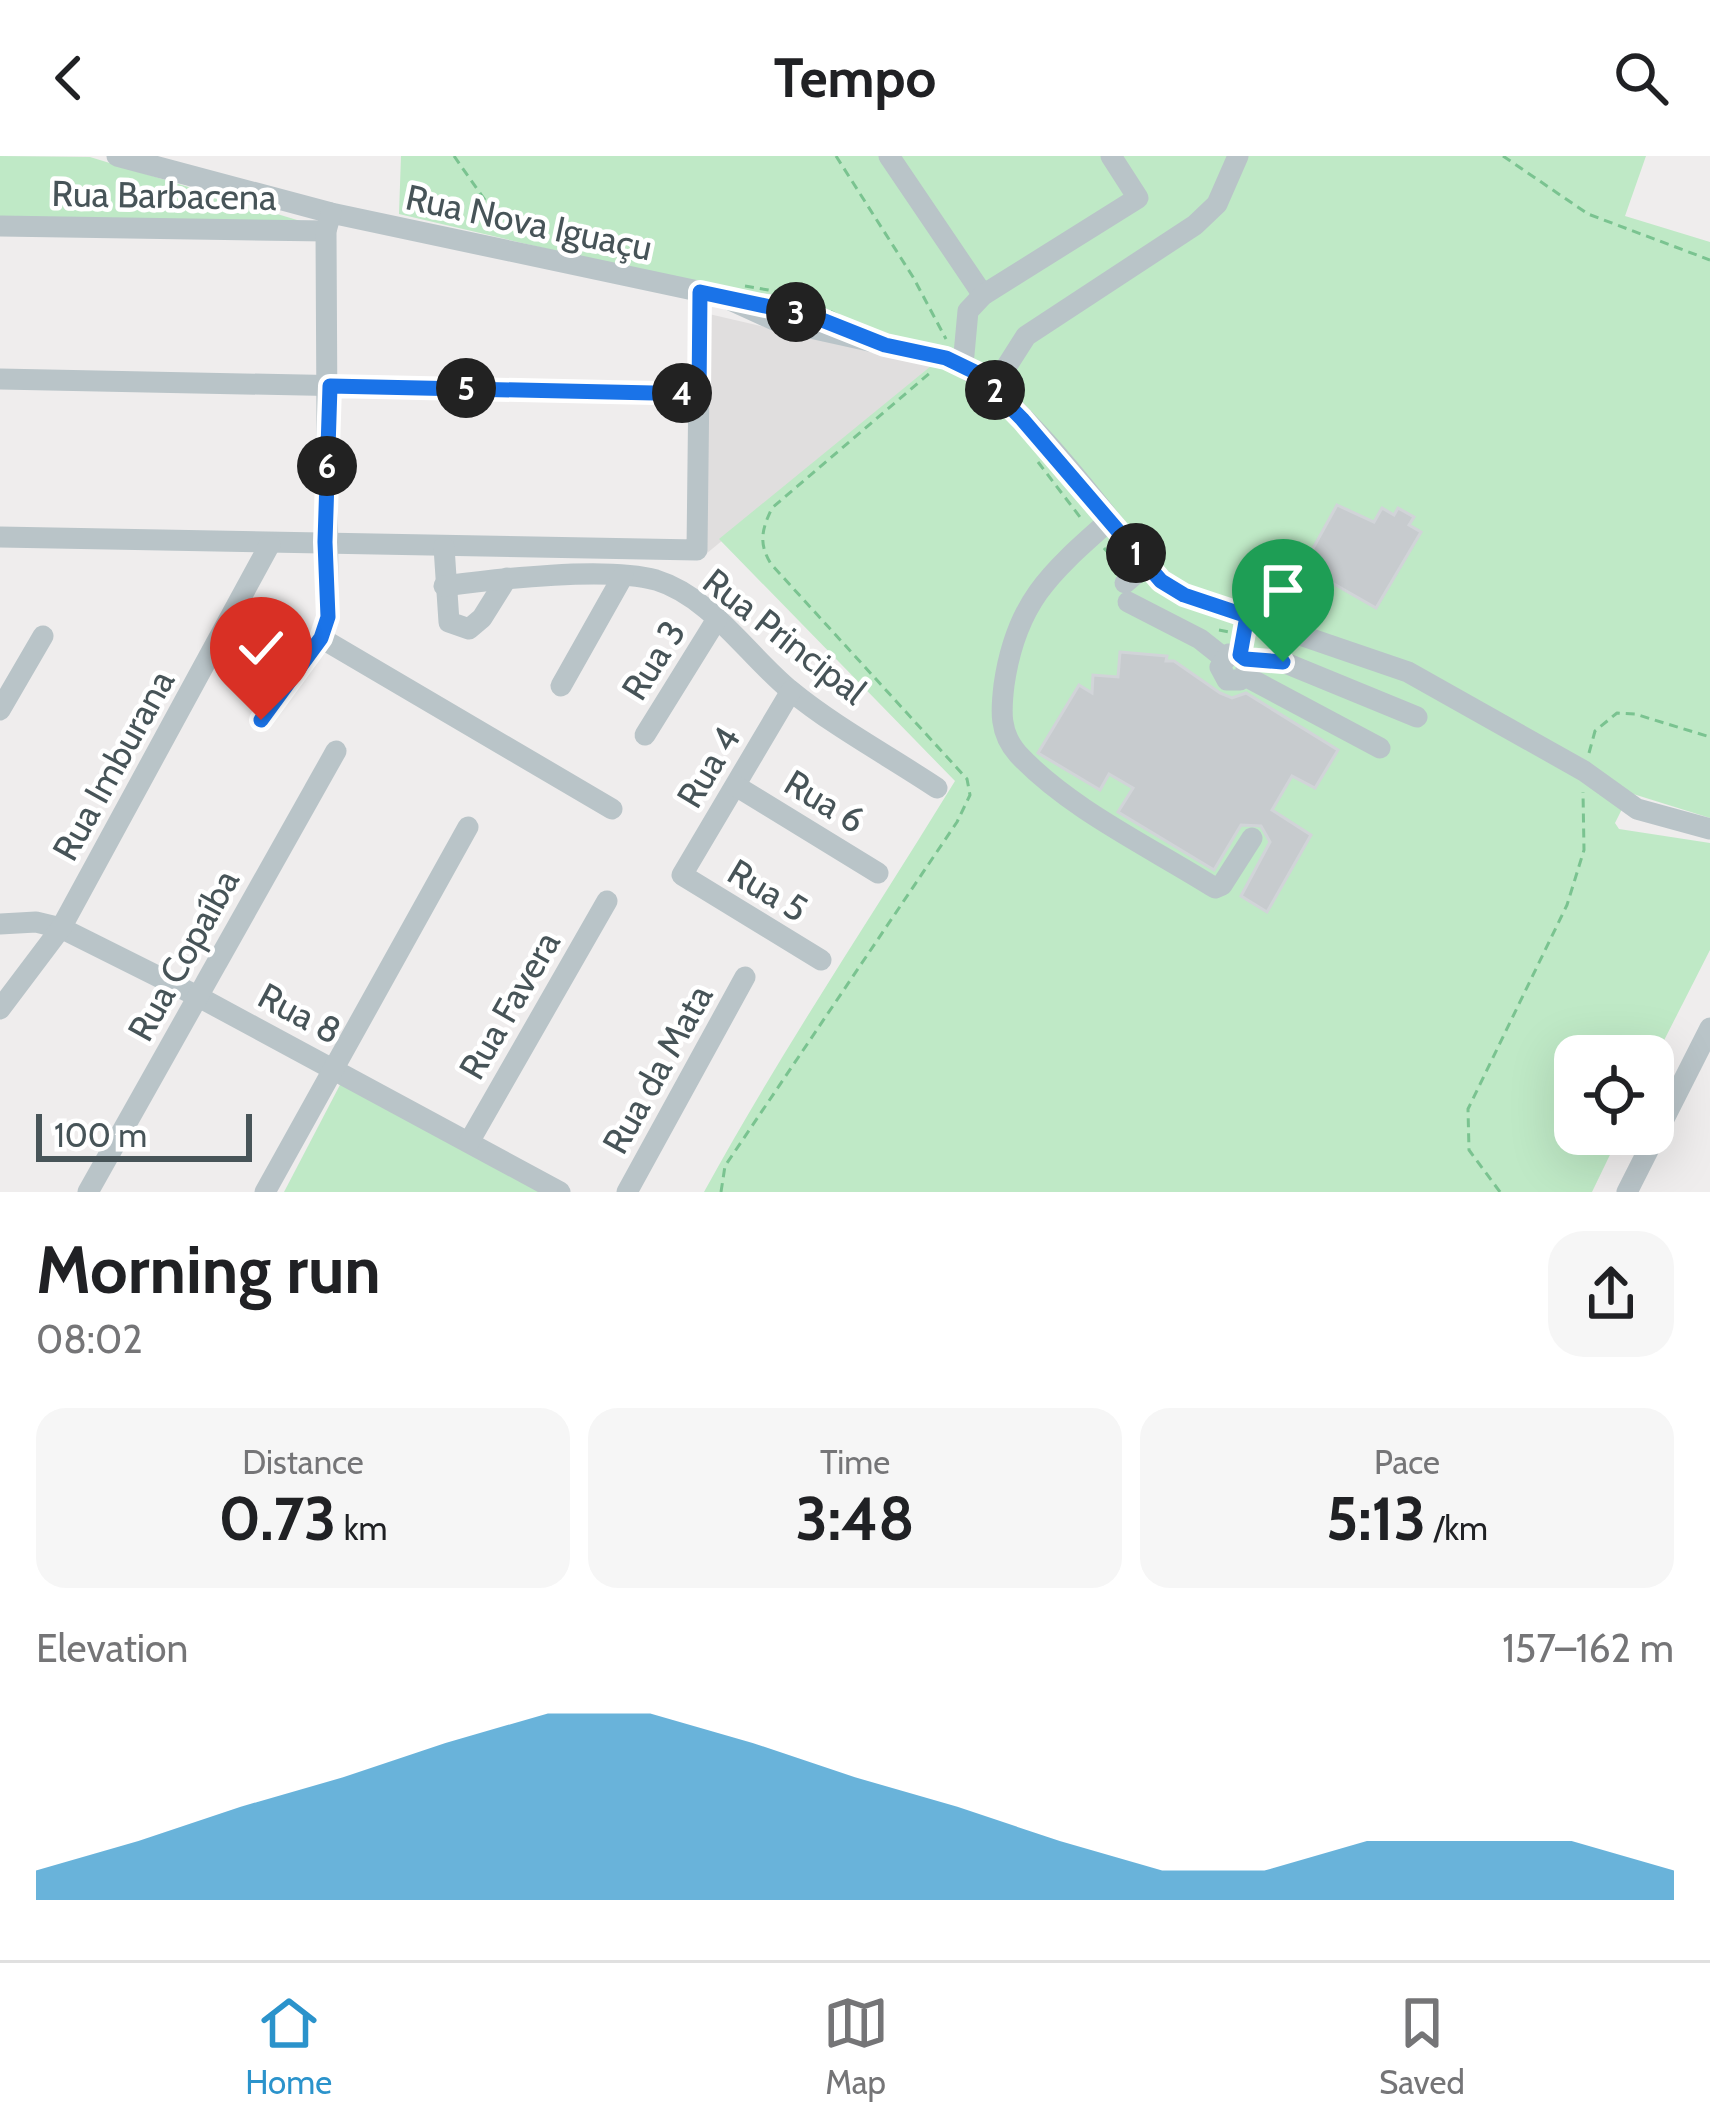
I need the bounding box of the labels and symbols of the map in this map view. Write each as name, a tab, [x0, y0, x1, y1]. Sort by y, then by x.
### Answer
street label: Rua Barbacena	[51, 171, 277, 219]
street label: Rua Nova Iguaçu	[402, 174, 656, 270]
pin: 3	[766, 282, 826, 342]
pin: 5	[436, 358, 496, 418]
pin: 2	[965, 360, 1025, 420]
pin: 4	[652, 363, 712, 423]
pin: 6	[297, 436, 357, 496]
pin: 1	[1106, 523, 1166, 583]
pin	[1232, 539, 1334, 662]
street label: Rua Principal	[695, 559, 876, 714]
pin	[210, 597, 312, 720]
street label: Rua 3	[612, 612, 694, 708]
street label: Rua Imburana	[43, 662, 183, 868]
street label: Rua 4	[667, 719, 749, 815]
street label: Rua 6	[777, 760, 873, 842]
street label: Rua 5	[720, 849, 816, 931]
street label: Rua Copaíba	[118, 862, 248, 1048]
street label: Rua Favera	[449, 923, 569, 1087]
street label: Rua 8	[251, 973, 349, 1053]
street label: Rua da Mata	[593, 977, 721, 1161]
scale bar	[36, 1108, 252, 1161]

